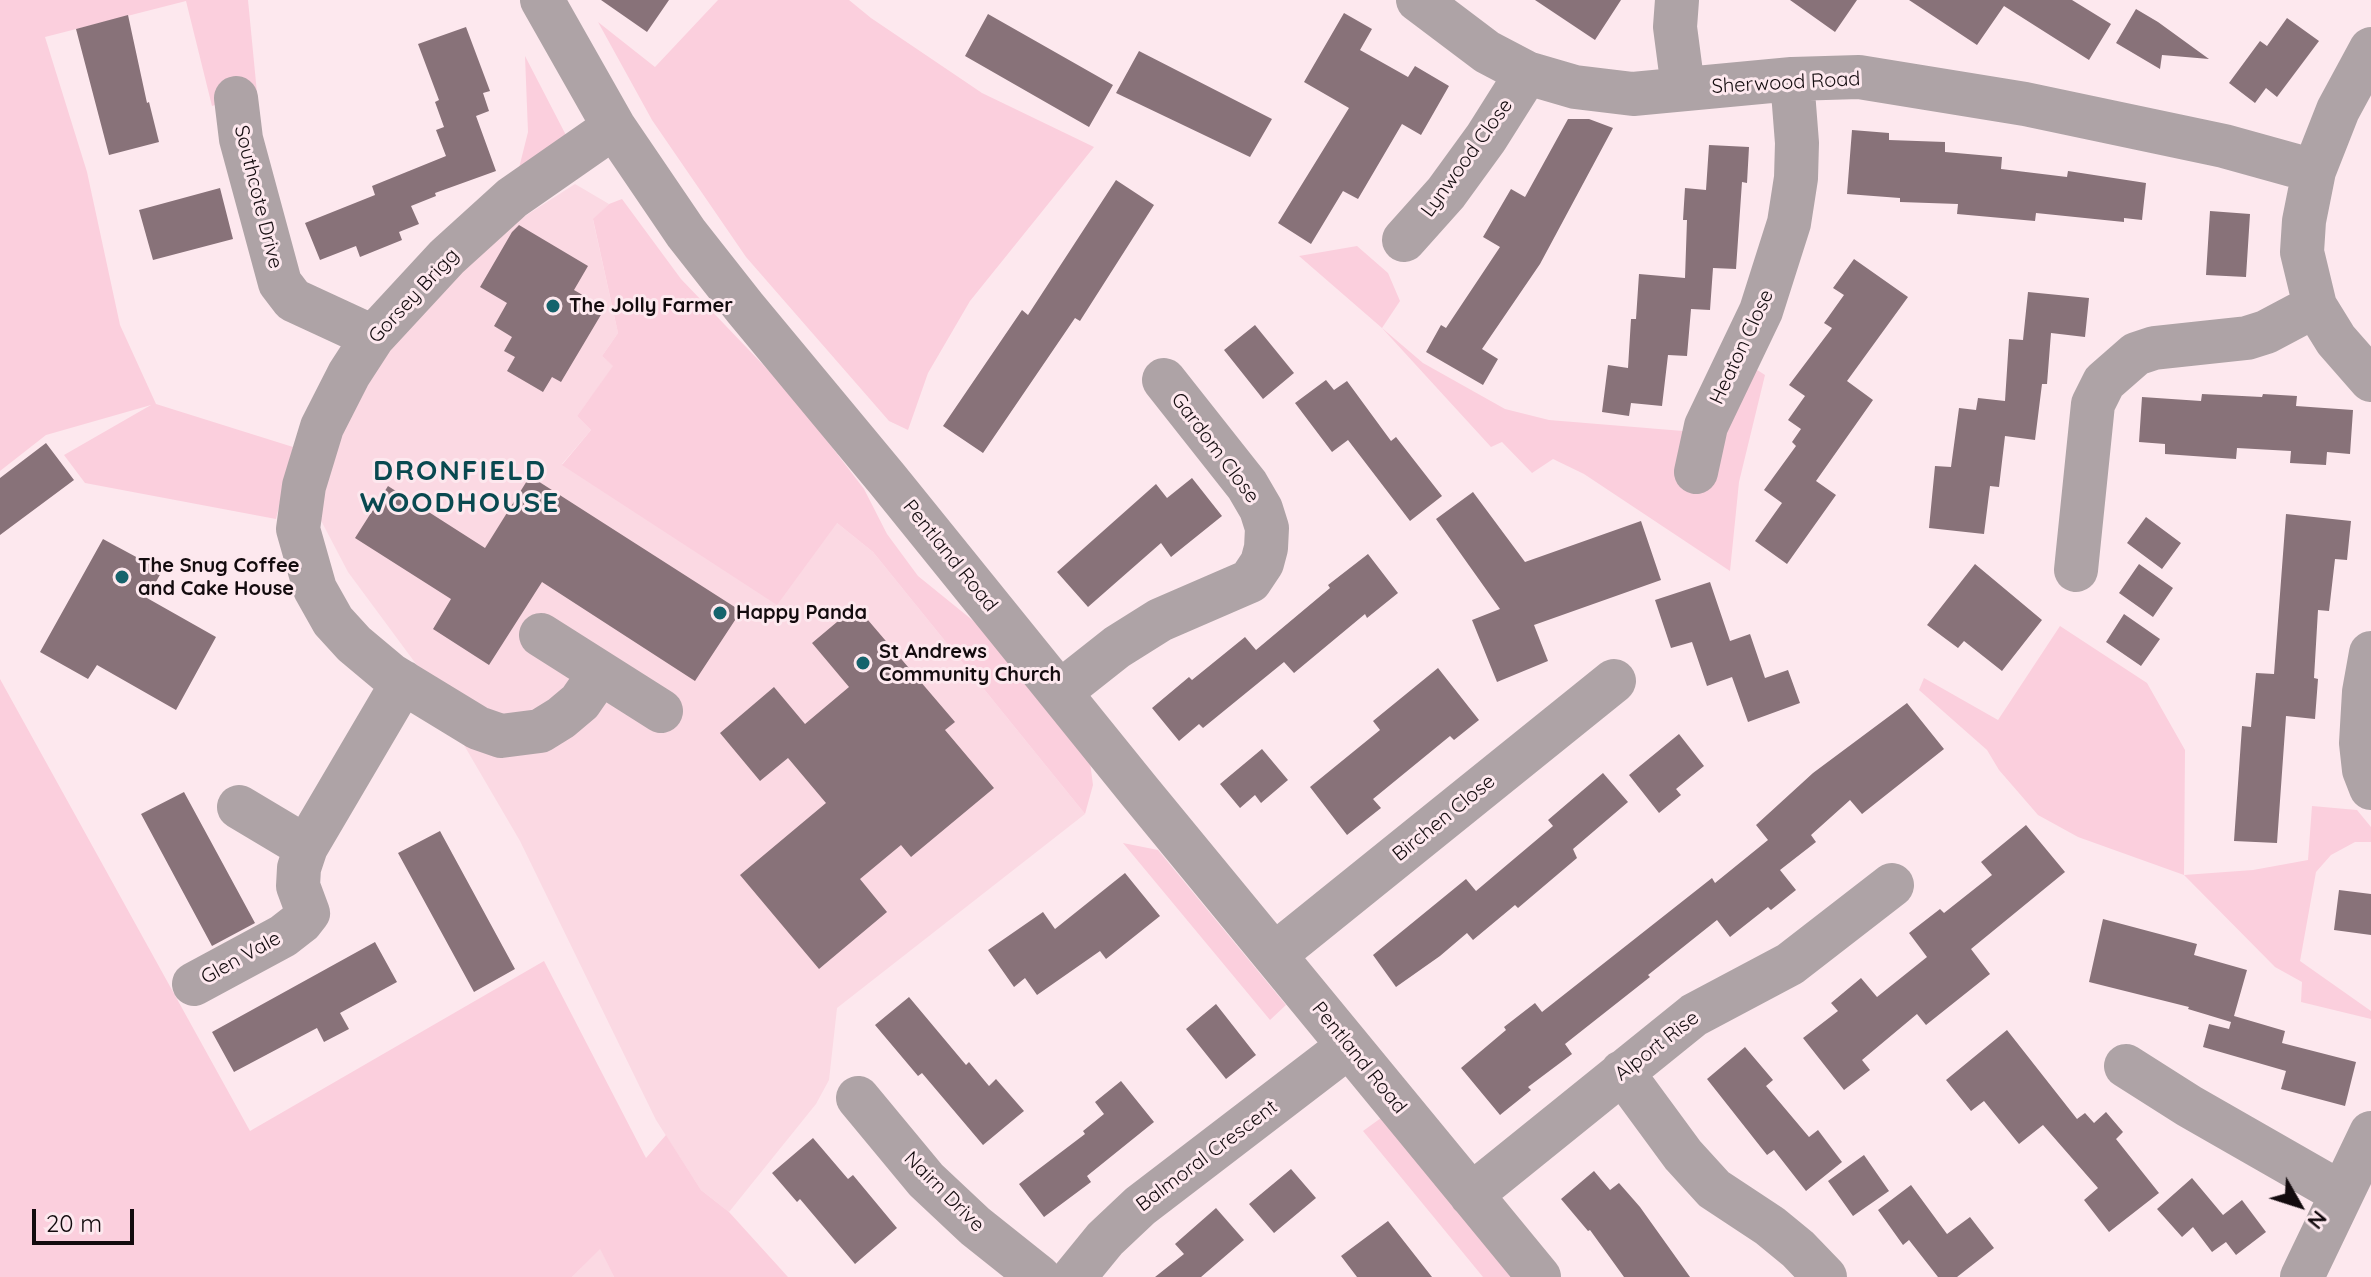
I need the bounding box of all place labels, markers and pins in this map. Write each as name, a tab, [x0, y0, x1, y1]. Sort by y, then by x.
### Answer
place label: The Jolly Farmer	[569, 294, 733, 318]
marker: The Jolly Farmer	[544, 297, 562, 315]
place label: The Snug Coffee and Cake House	[138, 554, 299, 601]
marker: The Snug Coffee and Cake House	[113, 568, 131, 586]
place label: Happy Panda	[736, 601, 867, 625]
marker: Happy Panda	[711, 604, 729, 622]
place label: St Andrews Community Church	[879, 640, 1061, 687]
marker: St Andrews Community Church	[854, 654, 872, 672]

